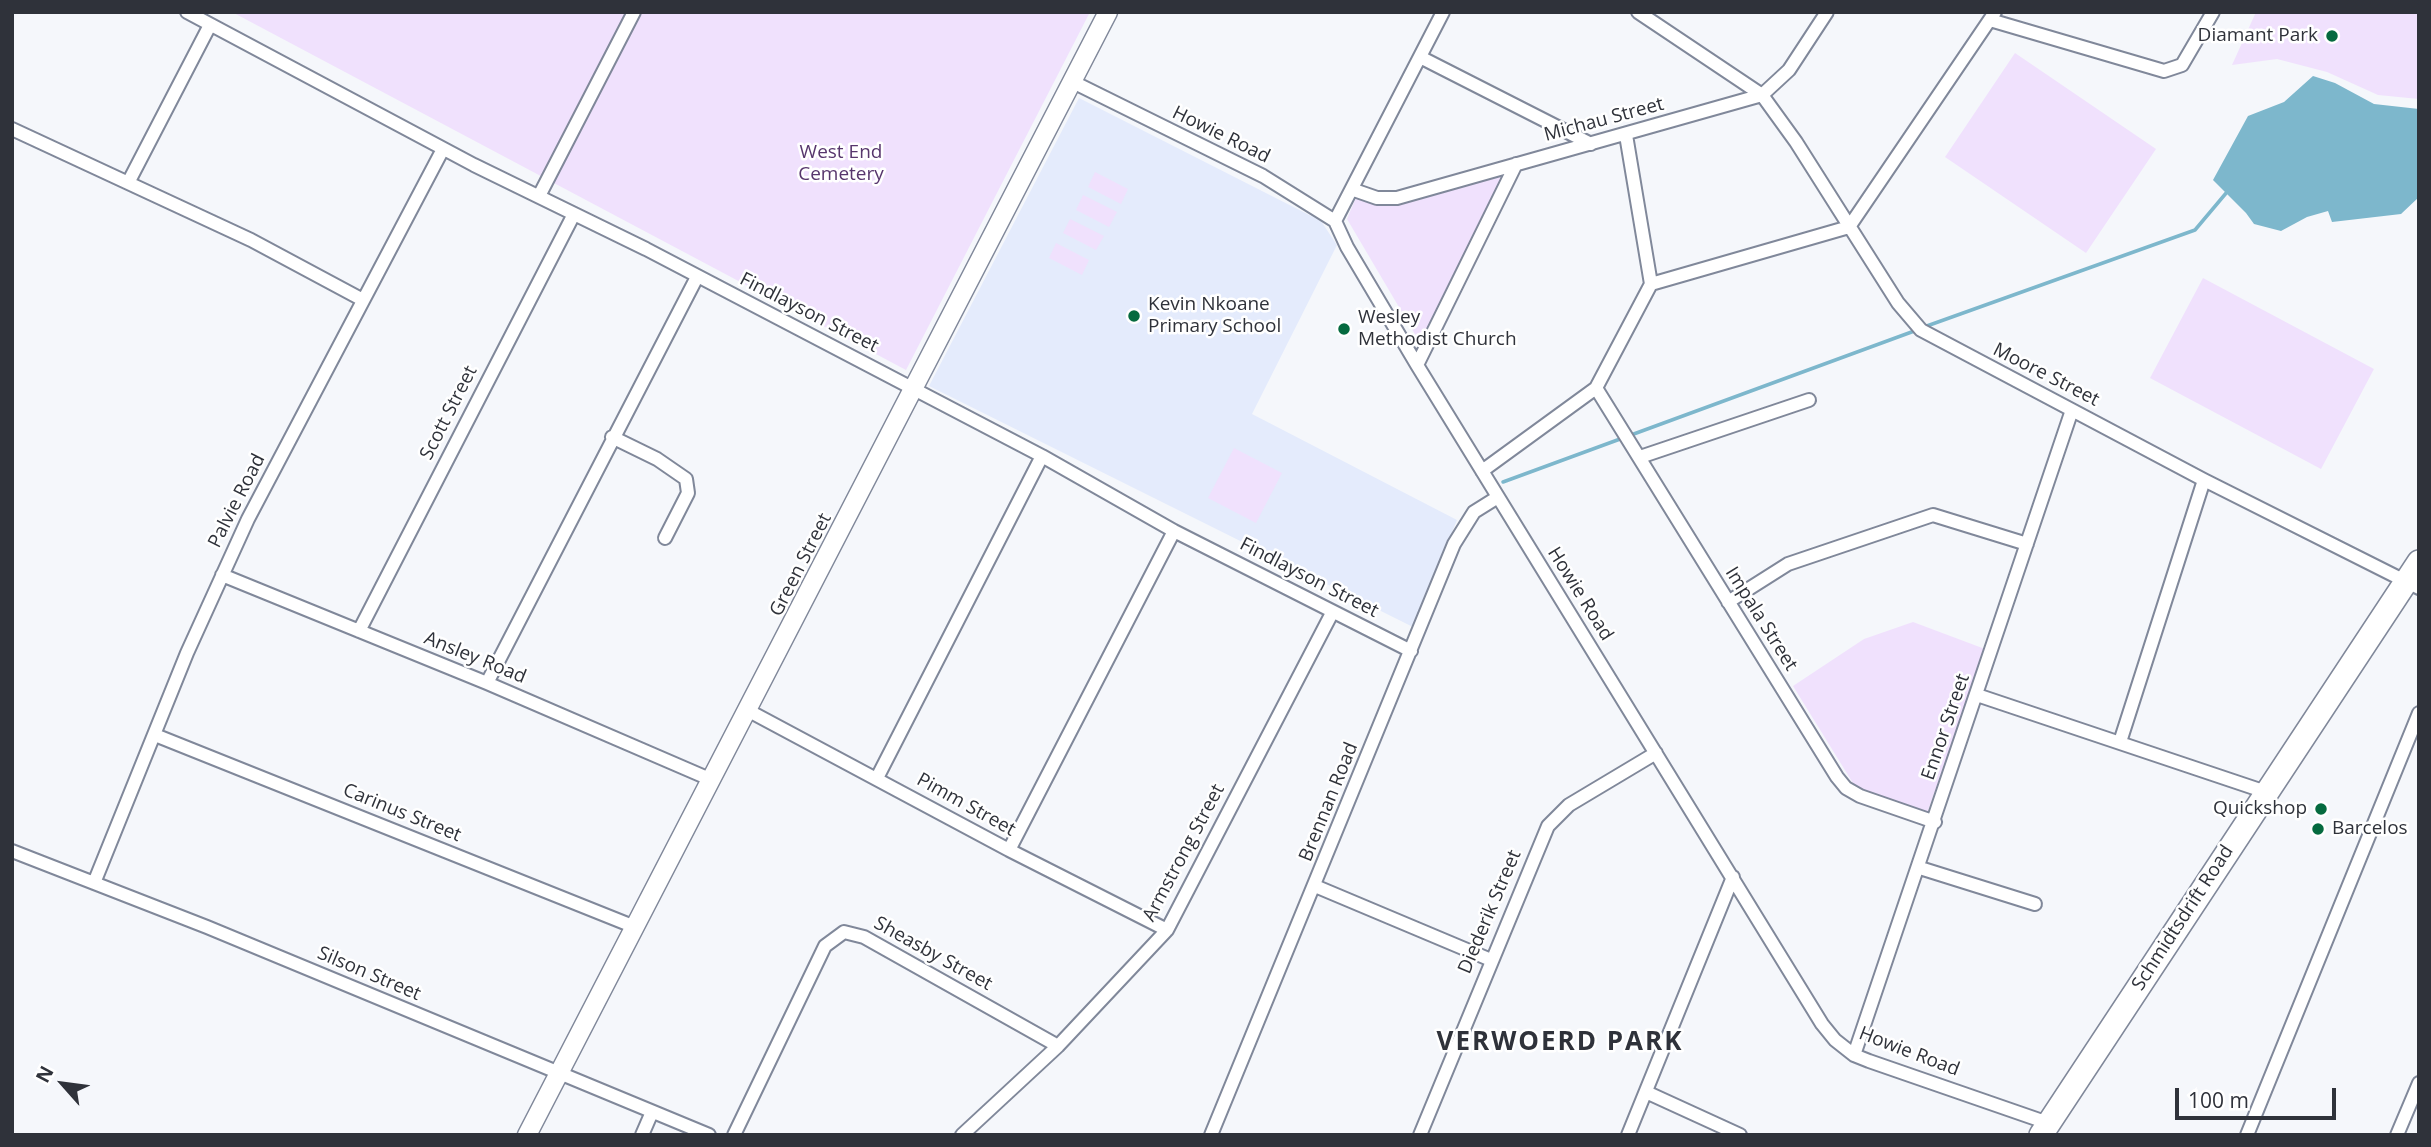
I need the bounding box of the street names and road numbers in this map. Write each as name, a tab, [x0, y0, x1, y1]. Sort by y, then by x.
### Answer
street label: Michau Street	[1542, 93, 1666, 147]
street label: Howie Road	[1168, 102, 1274, 168]
street label: Findlayson Street	[736, 268, 882, 358]
street label: Moore Street	[1989, 338, 2103, 412]
street label: Scott Street	[416, 362, 482, 464]
street label: Palvie Road	[204, 450, 270, 552]
street label: Green Street	[765, 510, 837, 620]
street label: Findlayson Street	[1236, 533, 1382, 623]
street label: Howie Road	[1542, 543, 1618, 645]
street label: Impala Street	[1720, 563, 1802, 675]
street label: Ansley Road	[421, 627, 529, 689]
street label: Ennor Street	[1917, 671, 1975, 783]
street label: Brennan Road	[1295, 739, 1363, 865]
street label: Pimm Street	[913, 769, 1019, 841]
street label: Carinus Street	[340, 779, 464, 847]
street label: Armstrong Street	[1138, 780, 1230, 926]
street label: Schmidtsdrift Road	[2128, 841, 2238, 995]
street label: Diederik Street	[1454, 847, 1526, 977]
street label: Sheasby Street	[870, 912, 996, 996]
street label: Silson Street	[314, 942, 424, 1006]
street label: Howie Road	[1855, 1022, 1963, 1082]

